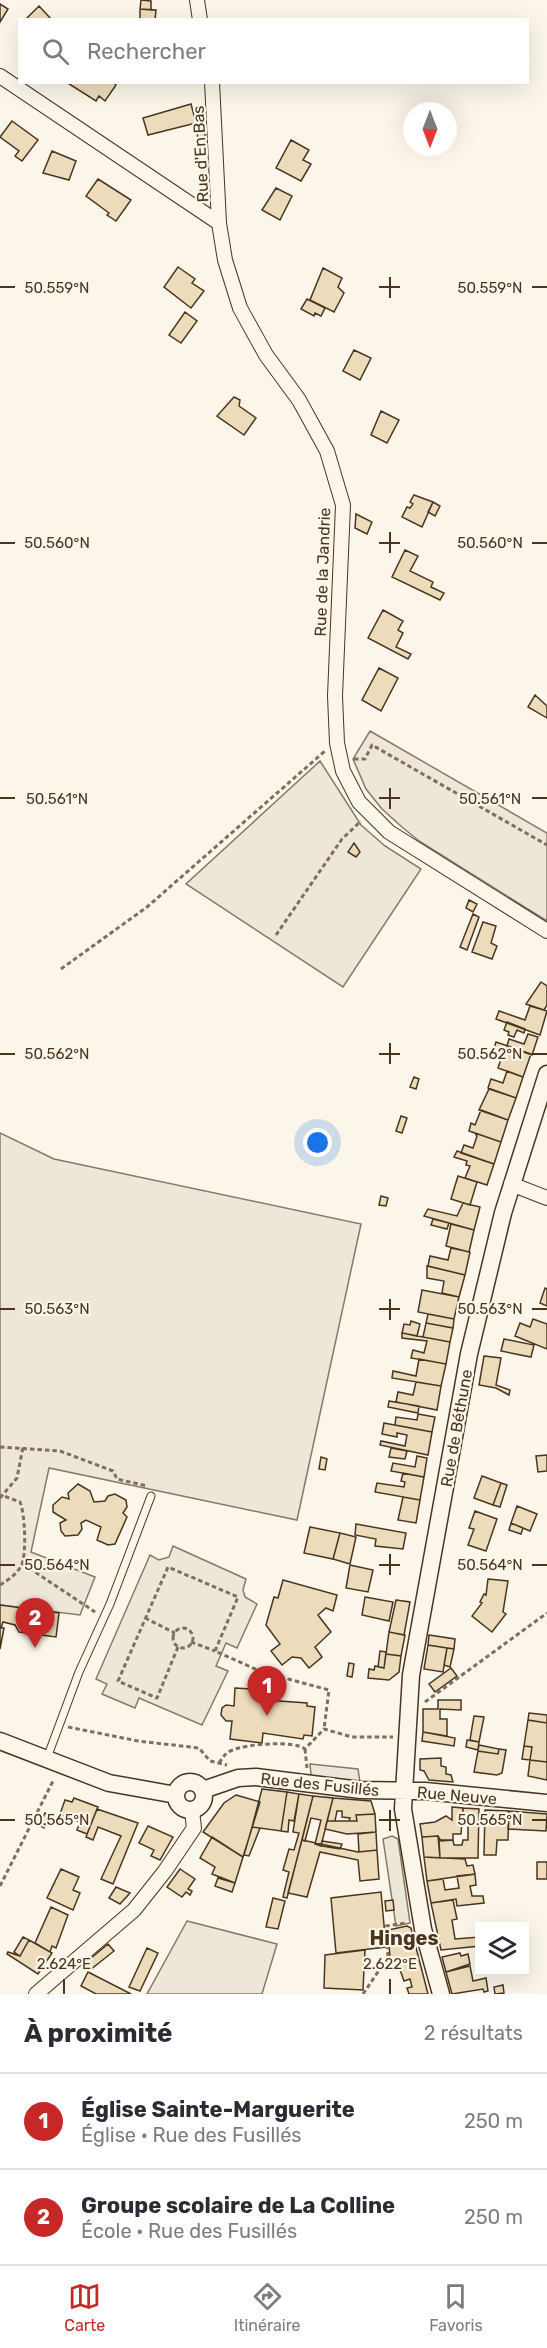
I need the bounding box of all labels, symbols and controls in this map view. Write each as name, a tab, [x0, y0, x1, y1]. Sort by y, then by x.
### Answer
search box	[18, 18, 529, 84]
icon: search	[39, 35, 72, 68]
text: Rechercher	[87, 38, 206, 65]
north arrow	[403, 102, 457, 156]
street label: Rue d'En Bas	[188, 105, 213, 203]
text: 50.559°N	[25, 279, 89, 297]
text: 50.559°N	[458, 279, 522, 297]
street label: Rue de la Jandrie	[311, 507, 334, 637]
text: 50.560°N	[24, 534, 90, 552]
text: 50.560°N	[457, 534, 523, 552]
text: 50.561°N	[26, 790, 88, 808]
text: 50.561°N	[459, 790, 521, 808]
text: 50.562°N	[25, 1045, 90, 1063]
text: 50.562°N	[458, 1045, 523, 1063]
your location	[303, 1128, 332, 1157]
text: 50.563°N	[24, 1300, 90, 1318]
text: 50.563°N	[457, 1300, 523, 1318]
street label: Rue de Béthune	[437, 1368, 476, 1488]
text: 50.564°N	[24, 1556, 90, 1574]
text: 50.564°N	[457, 1556, 523, 1574]
pin: 2	[15, 1598, 54, 1648]
pin: 1	[248, 1666, 286, 1716]
street label: Rue des Fusillés	[260, 1769, 380, 1800]
street label: Rue Neuve	[416, 1783, 498, 1808]
text: 50.565°N	[24, 1811, 90, 1829]
text: 50.565°N	[457, 1811, 523, 1829]
map controls	[475, 1922, 529, 1976]
button: layers	[475, 1922, 529, 1976]
district label: Hinges	[369, 1926, 439, 1950]
text: 2.624°E	[37, 1955, 91, 1973]
text: 2.622°E	[363, 1955, 417, 1973]
text: À proximité	[24, 2018, 173, 2049]
text: 2 résultats	[424, 2021, 523, 2045]
text: Église Sainte-Marguerite	[81, 2096, 355, 2123]
text: 1	[39, 2109, 48, 2133]
text: 250 m	[464, 2109, 523, 2133]
text: Église · Rue des Fusillés	[81, 2123, 302, 2147]
text: Groupe scolaire de La Colline	[81, 2192, 395, 2219]
text: 2	[37, 2205, 50, 2229]
text: 250 m	[464, 2205, 523, 2229]
text: École · Rue des Fusillés	[81, 2219, 297, 2243]
tab: Carte	[64, 2280, 105, 2335]
tab: Itinéraire	[234, 2280, 301, 2335]
tab: Favoris	[429, 2280, 483, 2335]

